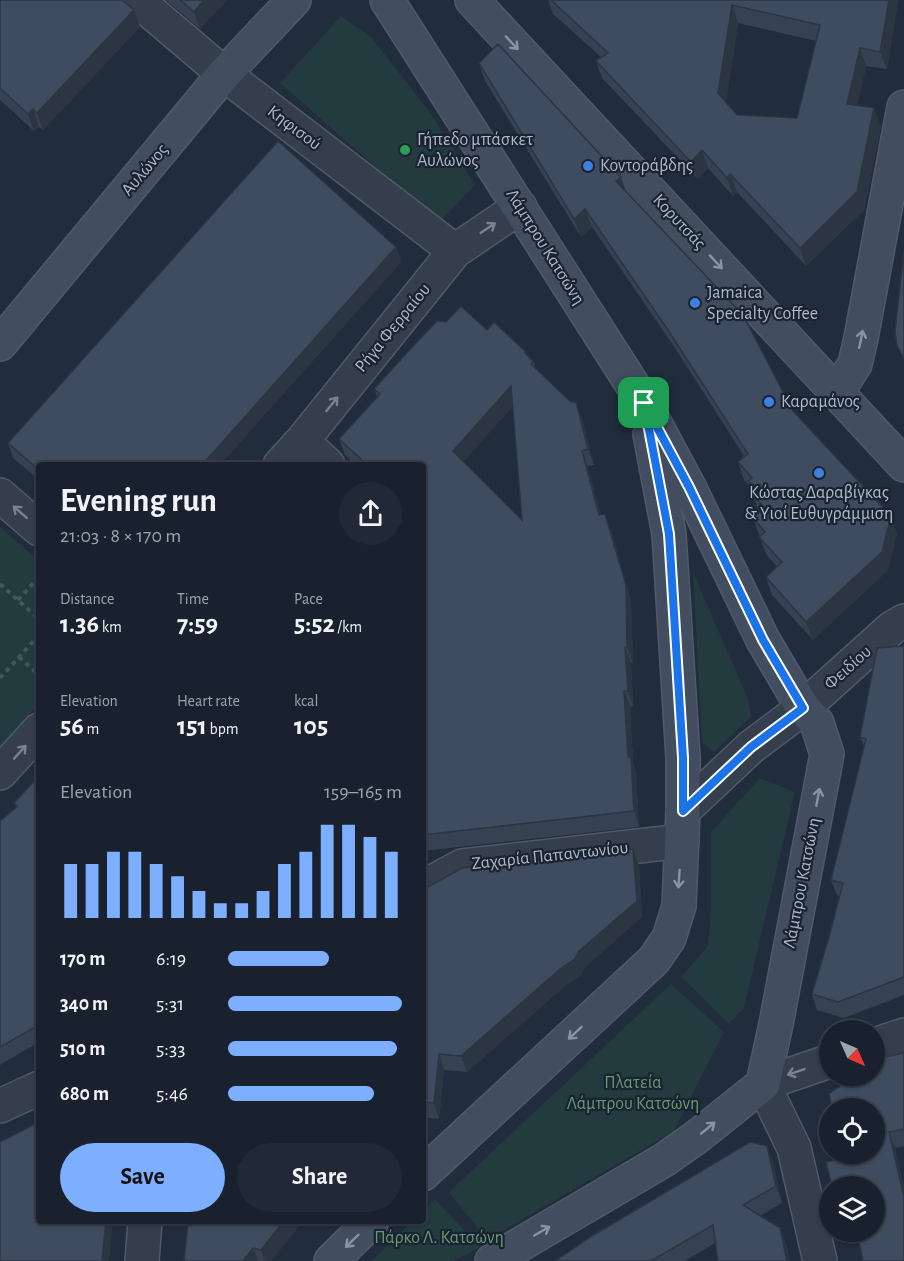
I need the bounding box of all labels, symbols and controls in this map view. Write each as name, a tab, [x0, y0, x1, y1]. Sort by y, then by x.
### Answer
one-way arrow	[504, 35, 519, 50]
street label: Κηφισού	[264, 102, 324, 154]
place label: Γήπεδο μπάσκετ Αυλώνος	[417, 131, 533, 170]
street label: Αυλώνος	[118, 141, 172, 199]
marker: Γήπεδο μπάσκετ Αυλώνος	[398, 143, 412, 157]
place label: Κοντοράβδης	[600, 157, 693, 175]
marker: Κοντοράβδης	[581, 159, 595, 173]
street label: Λάμπρου Κατσώνη	[502, 186, 588, 308]
street label: Κορυτσάς	[649, 191, 709, 253]
one-way arrow	[480, 222, 496, 234]
one-way arrow	[709, 255, 723, 270]
street label: Ρήγα Φερραίου	[351, 280, 434, 376]
place label: Jamaica Specialty Coffee	[707, 284, 818, 323]
marker: Jamaica Specialty Coffee	[688, 296, 702, 310]
one-way arrow	[855, 330, 867, 349]
pin	[618, 377, 669, 428]
icon: arrive	[627, 386, 660, 419]
place label: Καραμάνος	[781, 393, 860, 411]
marker: Καραμάνος	[762, 395, 776, 409]
one-way arrow	[325, 396, 338, 412]
marker: Κώστας Δαραβίγκας & Υιοί Ευθυγράμμιση	[812, 466, 826, 480]
button: share	[339, 482, 402, 545]
place label: Κώστας Δαραβίγκας & Υιοί Ευθυγράμμιση	[745, 483, 893, 523]
text: Evening run	[60, 485, 217, 518]
one-way arrow	[12, 505, 27, 519]
text: 21:03 · 8 × 170 m	[60, 526, 181, 546]
text: Distance	[60, 591, 114, 607]
text: Time	[177, 591, 209, 607]
text: Pace	[294, 591, 323, 607]
text: 1.36	[60, 611, 99, 637]
text: 7:59	[177, 611, 218, 637]
text: 5:52	[294, 611, 335, 637]
text: km	[99, 619, 122, 635]
text: /km	[335, 619, 362, 635]
street label: Φειδίου	[820, 642, 875, 694]
text: Elevation	[60, 693, 118, 709]
text: Heart rate	[177, 693, 240, 709]
text: kcal	[294, 693, 318, 709]
text: 56	[60, 713, 84, 739]
text: 151	[177, 713, 207, 739]
text: 105	[294, 713, 328, 739]
text: m	[84, 721, 99, 737]
text: bpm	[207, 721, 239, 737]
one-way arrow	[12, 744, 27, 759]
text: Elevation	[60, 782, 132, 802]
text: 159–165 m	[324, 782, 402, 802]
one-way arrow	[813, 788, 824, 807]
street label: Λάμπρου Κατσώνη	[781, 816, 823, 950]
street label: Ζαχαρία Παπαντωνίου	[471, 838, 629, 873]
one-way arrow	[674, 868, 685, 888]
text: 170 m	[60, 949, 105, 969]
text: 6:19	[156, 949, 186, 969]
text: 340 m	[60, 994, 108, 1014]
text: 5:31	[156, 994, 184, 1014]
north arrow	[819, 1020, 885, 1086]
map controls	[819, 1020, 885, 1242]
one-way arrow	[568, 1026, 583, 1040]
text: 510 m	[60, 1039, 105, 1059]
text: 5:33	[156, 1039, 185, 1059]
one-way arrow	[787, 1068, 806, 1079]
park label: Πλατεία Λάμπρου Κατσώνη	[567, 1073, 699, 1113]
text: 680 m	[60, 1084, 109, 1104]
text: 5:46	[156, 1084, 188, 1104]
button: locate	[819, 1098, 885, 1164]
one-way arrow	[700, 1122, 716, 1135]
button: Save	[60, 1143, 225, 1212]
button: Share	[237, 1143, 402, 1212]
button: layers	[819, 1176, 885, 1242]
one-way arrow	[533, 1225, 550, 1237]
park label: Πάρκο Λ. Κατσώνη	[374, 1229, 504, 1247]
one-way arrow	[344, 1234, 359, 1248]

